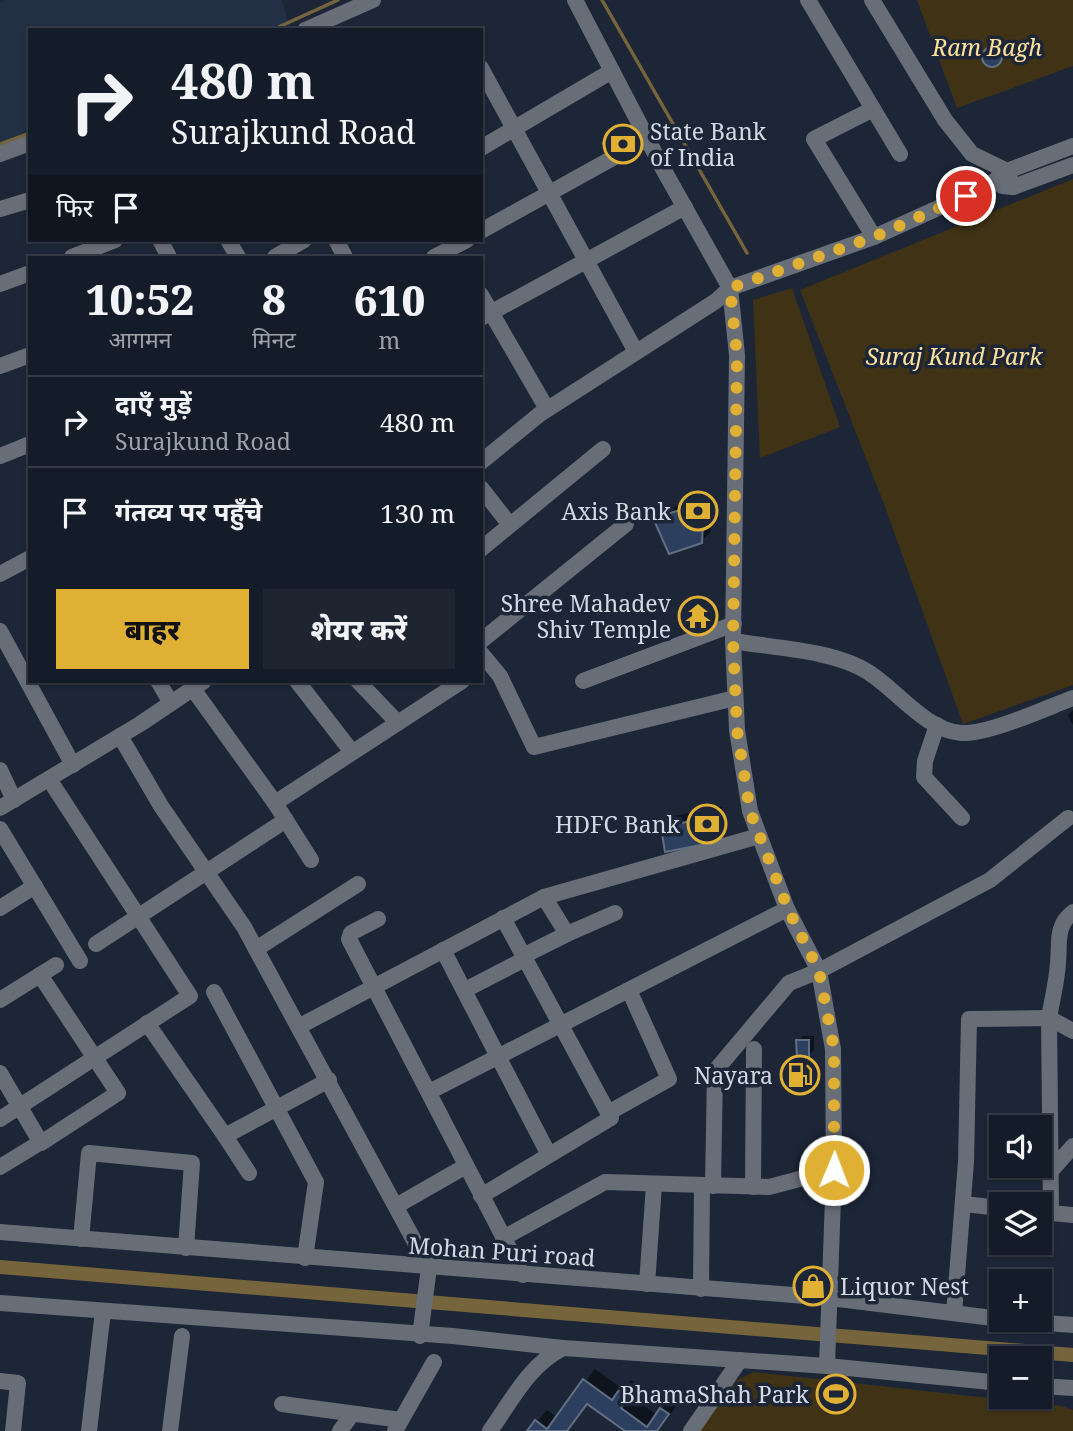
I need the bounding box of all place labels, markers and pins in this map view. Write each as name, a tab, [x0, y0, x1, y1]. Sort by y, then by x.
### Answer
place label: State Bank of India	[650, 115, 767, 173]
bank icon: State Bank of India	[602, 123, 644, 165]
pin	[936, 166, 996, 226]
bank icon: Axis Bank	[677, 490, 719, 532]
place label: Axis Bank	[561, 495, 672, 527]
place label: Shree Mahadev Shiv Temple	[501, 587, 672, 645]
temple icon: Shree Mahadev Shiv Temple	[677, 595, 719, 637]
bank icon: HDFC Bank	[686, 803, 728, 845]
place label: HDFC Bank	[555, 808, 681, 840]
fuel station icon: Nayara	[779, 1054, 821, 1096]
place label: Nayara	[694, 1059, 773, 1091]
shop icon: Liquor Nest	[792, 1265, 834, 1307]
place label: Liquor Nest	[840, 1270, 969, 1302]
sports icon: BhamaShah Park	[815, 1373, 857, 1415]
place label: BhamaShah Park	[620, 1378, 810, 1410]

